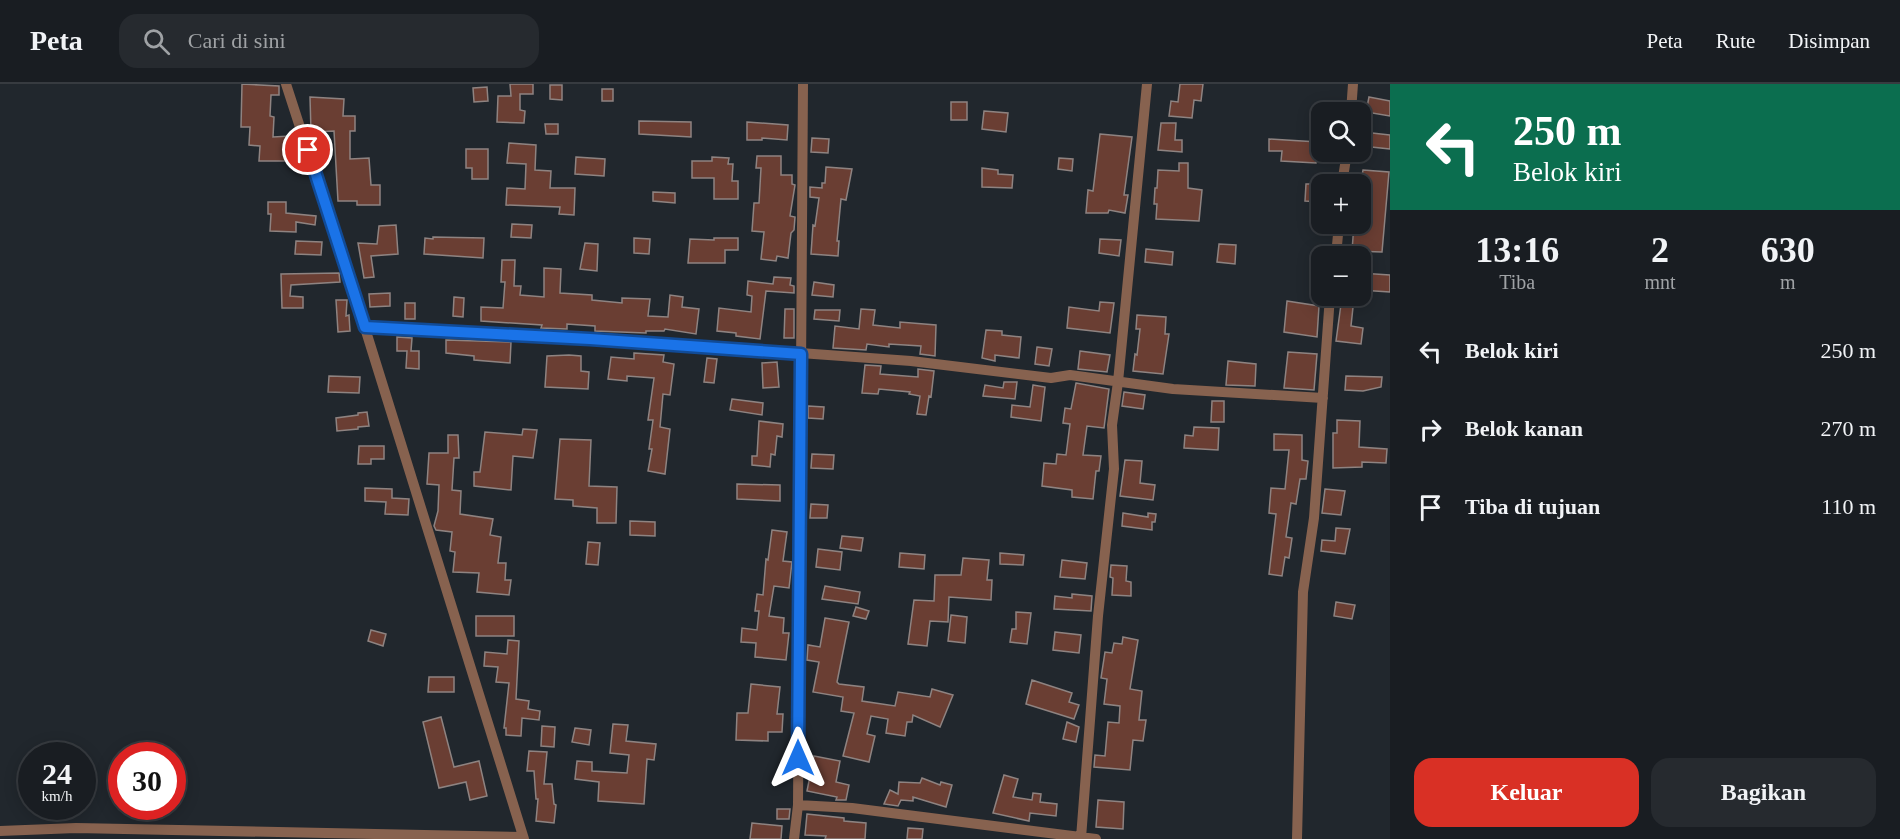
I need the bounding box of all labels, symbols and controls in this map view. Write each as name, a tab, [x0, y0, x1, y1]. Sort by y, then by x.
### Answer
search box	[119, 14, 539, 68]
text: Peta	[30, 25, 83, 56]
icon: search	[140, 25, 173, 58]
text: Cari di sini	[188, 28, 286, 53]
text: Peta	[1647, 29, 1683, 53]
text: Rute	[1716, 29, 1755, 53]
text: Disimpan	[1788, 29, 1870, 53]
map controls	[1311, 102, 1371, 306]
button: search	[1311, 102, 1371, 162]
icon: left	[1414, 108, 1492, 186]
text: 250 m	[1513, 108, 1622, 154]
pin	[282, 124, 333, 175]
icon: arrive	[291, 133, 324, 166]
text: Belok kiri	[1513, 157, 1622, 187]
button: +	[1311, 174, 1371, 234]
text: 13:16	[1475, 230, 1559, 270]
text: 2	[1651, 230, 1669, 270]
text: 630	[1761, 230, 1815, 270]
button: −	[1311, 246, 1371, 306]
text: Tiba	[1499, 271, 1535, 293]
text: mnt	[1644, 271, 1676, 293]
text: m	[1780, 271, 1796, 293]
icon: left	[1414, 335, 1447, 368]
text: Belok kiri	[1465, 338, 1559, 363]
text: 250 m	[1820, 338, 1876, 363]
icon: right	[1414, 413, 1447, 446]
text: Belok kanan	[1465, 416, 1583, 441]
text: 270 m	[1820, 416, 1876, 441]
icon: arrive	[1414, 491, 1447, 524]
text: Tiba di tujuan	[1465, 494, 1600, 519]
text: 110 m	[1821, 494, 1876, 519]
position arrow	[766, 726, 830, 790]
speed limit sign: 30	[108, 742, 186, 820]
text: 24	[42, 757, 72, 790]
button: Keluar	[1414, 758, 1639, 827]
button: Bagikan	[1651, 758, 1876, 827]
text: km/h	[42, 788, 72, 804]

